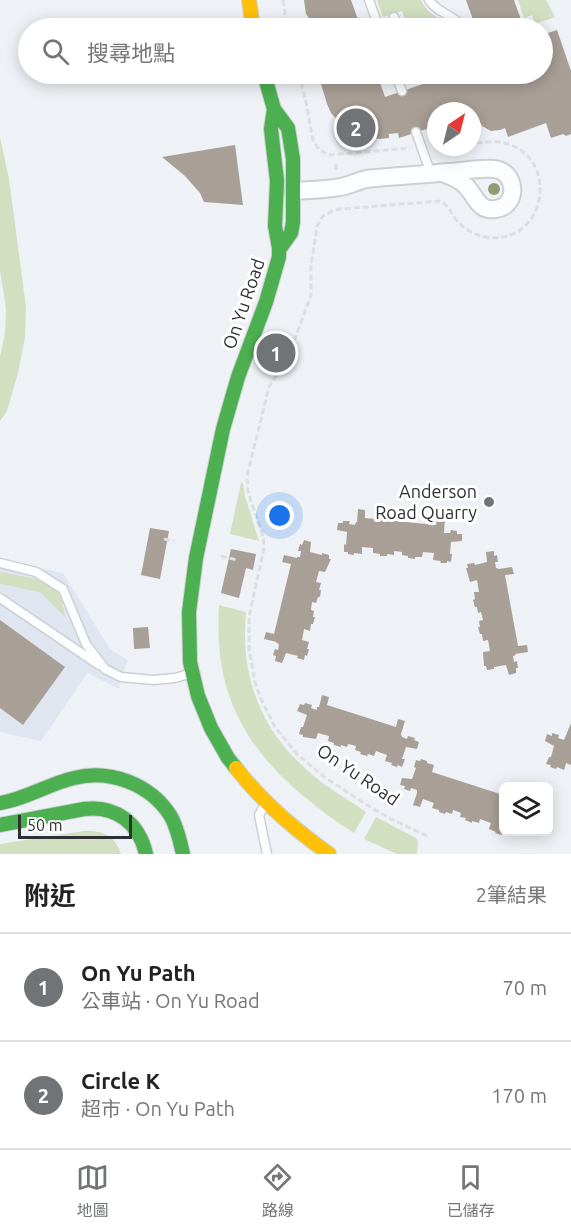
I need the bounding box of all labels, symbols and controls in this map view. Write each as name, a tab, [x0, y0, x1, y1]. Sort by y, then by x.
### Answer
search box	[18, 18, 553, 84]
icon: search	[39, 35, 72, 68]
text: 搜尋地點	[87, 40, 175, 65]
north arrow	[427, 102, 481, 156]
pin: 2	[336, 106, 376, 150]
street label: On Yu Road	[218, 256, 268, 351]
pin: 1	[256, 330, 296, 376]
place label: Anderson Road Quarry	[375, 481, 477, 523]
marker: Anderson Road Quarry	[482, 495, 496, 509]
your location	[265, 501, 294, 530]
street label: On Yu Road	[314, 740, 403, 809]
map controls	[499, 782, 553, 836]
button: layers	[499, 782, 553, 836]
scale bar	[18, 812, 132, 840]
text: 50 m	[27, 816, 63, 834]
text: 附近	[24, 881, 76, 910]
text: 2筆結果	[476, 883, 547, 906]
text: On Yu Path	[81, 960, 196, 985]
text: 1	[38, 976, 49, 999]
text: 70 m	[503, 976, 547, 999]
text: 公車站 · On Yu Road	[81, 989, 260, 1012]
text: Circle K	[81, 1068, 160, 1093]
text: 2	[38, 1084, 49, 1107]
text: 170 m	[491, 1084, 547, 1107]
text: 超市 · On Yu Path	[81, 1097, 235, 1120]
tab: 地圖	[76, 1161, 109, 1221]
tab: 路線	[261, 1161, 294, 1221]
tab: 已儲存	[447, 1161, 495, 1221]

